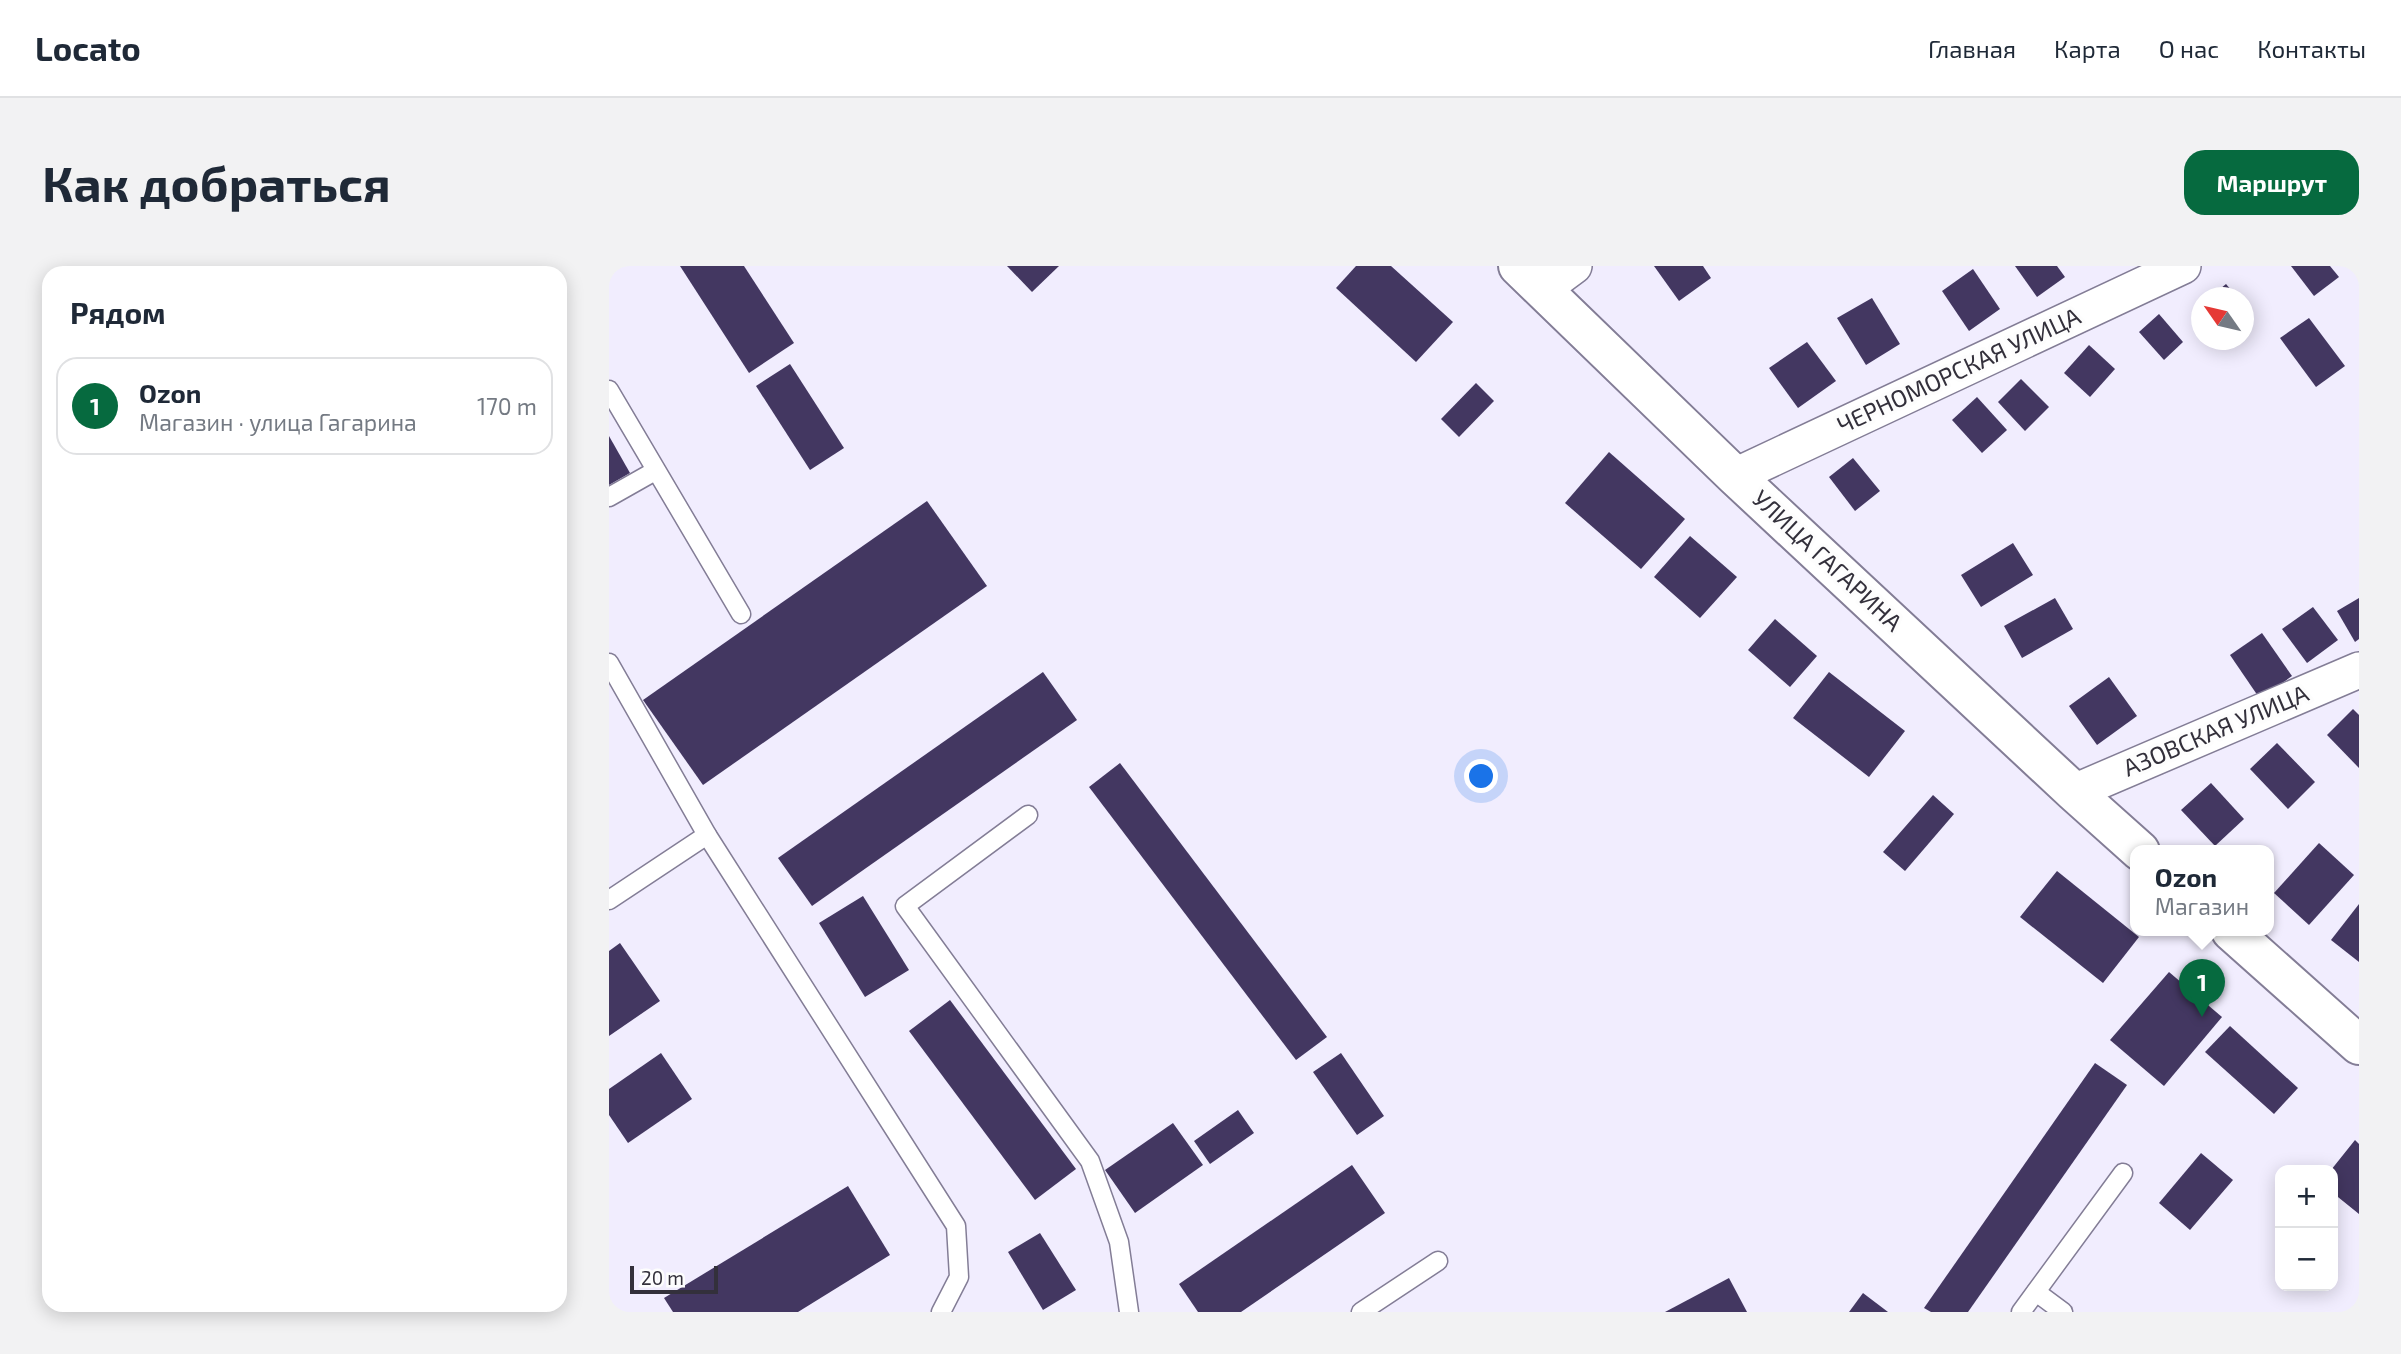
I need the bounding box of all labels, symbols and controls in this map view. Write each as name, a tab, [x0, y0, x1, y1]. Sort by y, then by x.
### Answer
text: Locato	[35, 28, 141, 68]
text: Главная	[1928, 34, 2016, 63]
text: Карта	[2054, 34, 2121, 63]
text: О нас	[2159, 34, 2219, 63]
text: Контакты	[2257, 34, 2366, 63]
button: Маршрут	[2184, 150, 2359, 215]
text: Как добраться	[42, 153, 391, 212]
north arrow	[2191, 287, 2254, 350]
text: Рядом	[70, 294, 166, 330]
street label: ЧЕРНОМОРСКАЯ УЛИЦА	[1832, 300, 2085, 439]
text: Ozon	[139, 377, 201, 408]
text: 1	[90, 392, 100, 420]
text: 170 m	[477, 392, 537, 420]
text: Магазин · улица Гагарина	[139, 408, 417, 436]
street label: УЛИЦА ГАГАРИНА	[1747, 483, 1909, 637]
street label: АЗОВСКАЯ УЛИЦА	[2118, 678, 2312, 782]
your location	[1464, 759, 1498, 793]
popup	[2130, 845, 2274, 936]
text: Ozon	[2155, 861, 2217, 892]
text: Магазин	[2155, 892, 2249, 920]
pin: 1	[2179, 959, 2225, 1017]
map controls	[2275, 1165, 2338, 1291]
button: +	[2275, 1165, 2338, 1228]
button: −	[2275, 1228, 2338, 1291]
scale bar	[630, 1263, 717, 1295]
text: 20 m	[641, 1266, 684, 1289]

